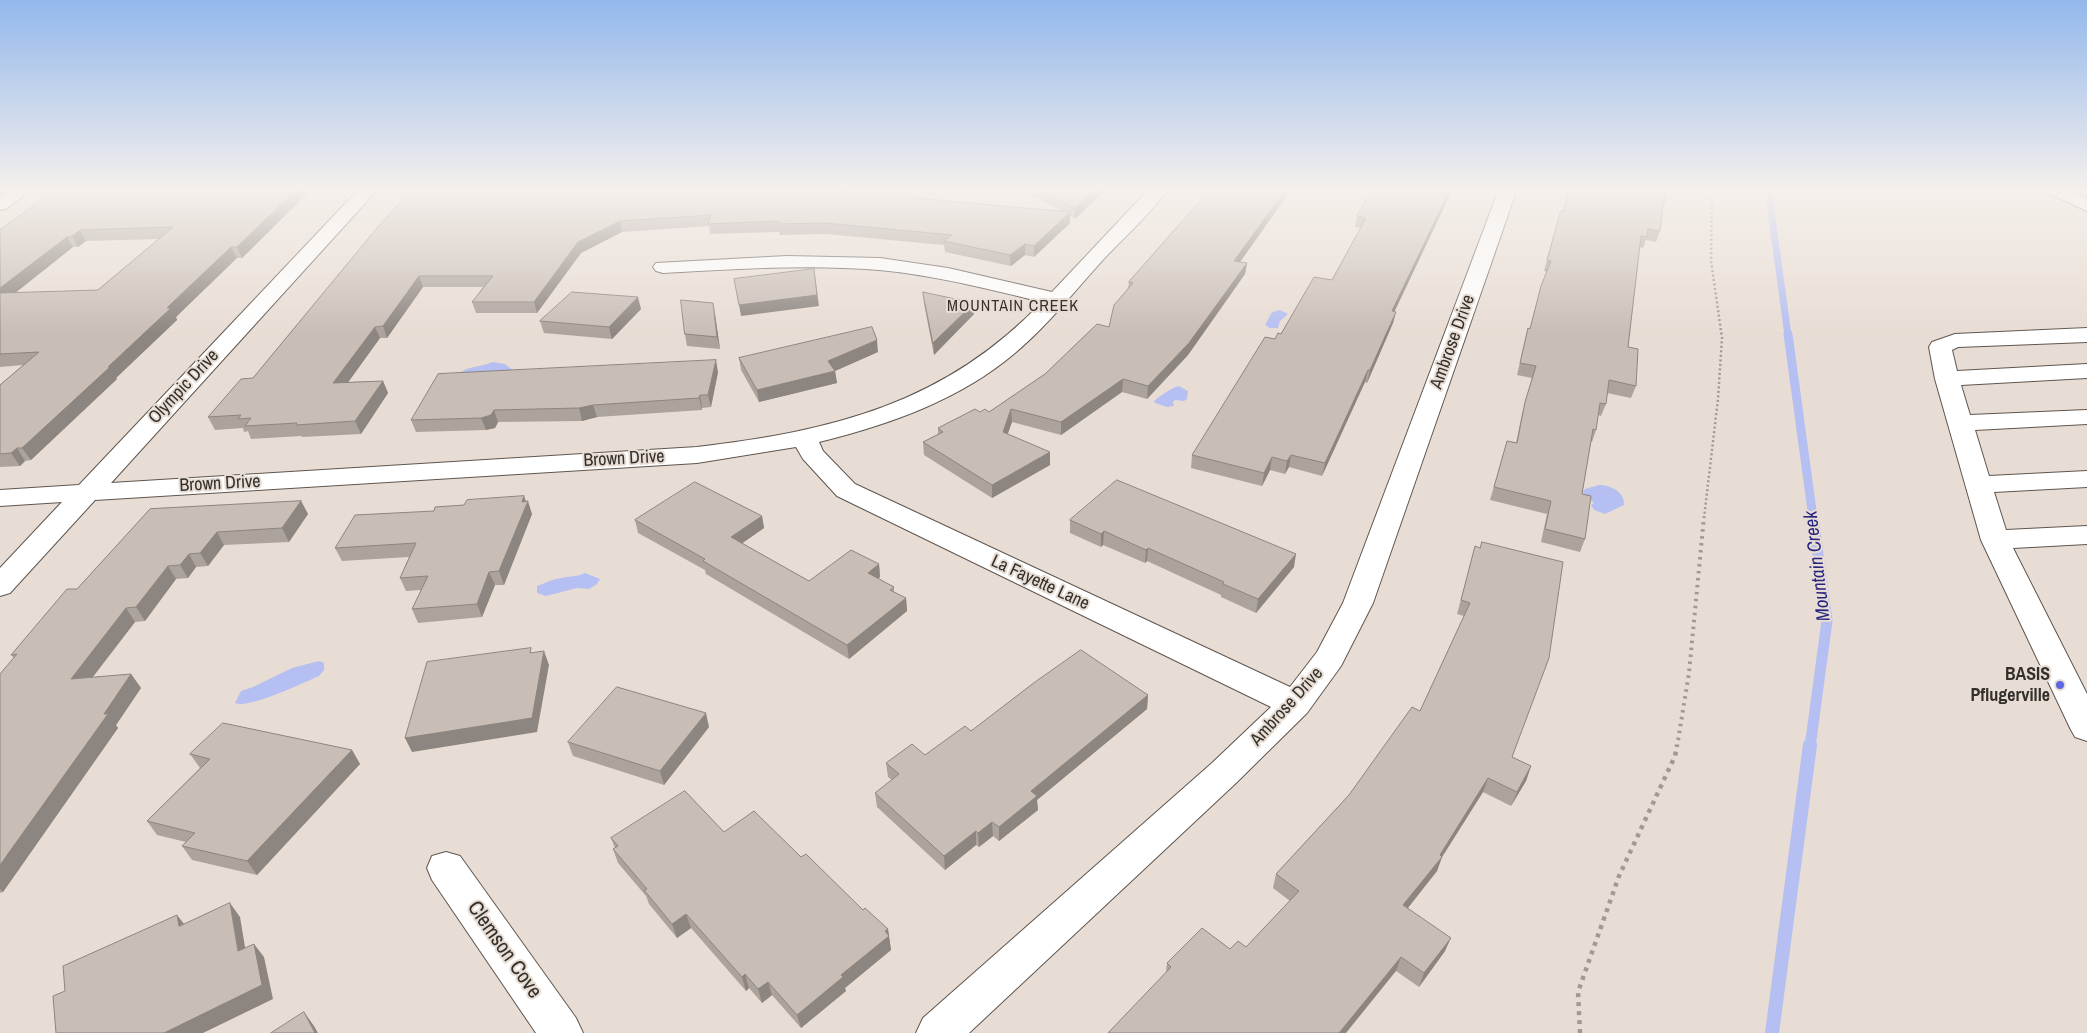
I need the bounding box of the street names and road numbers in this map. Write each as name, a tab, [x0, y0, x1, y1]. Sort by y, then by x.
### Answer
street label: Ambrose Drive	[1426, 292, 1480, 392]
street label: Olympic Drive	[144, 345, 224, 429]
street label: Brown Drive	[583, 446, 665, 472]
street label: Brown Drive	[179, 471, 261, 497]
street label: La Fayette Lane	[987, 551, 1093, 615]
street label: Ambrose Drive	[1246, 663, 1328, 751]
street label: Clemson Cove	[461, 897, 547, 1003]

